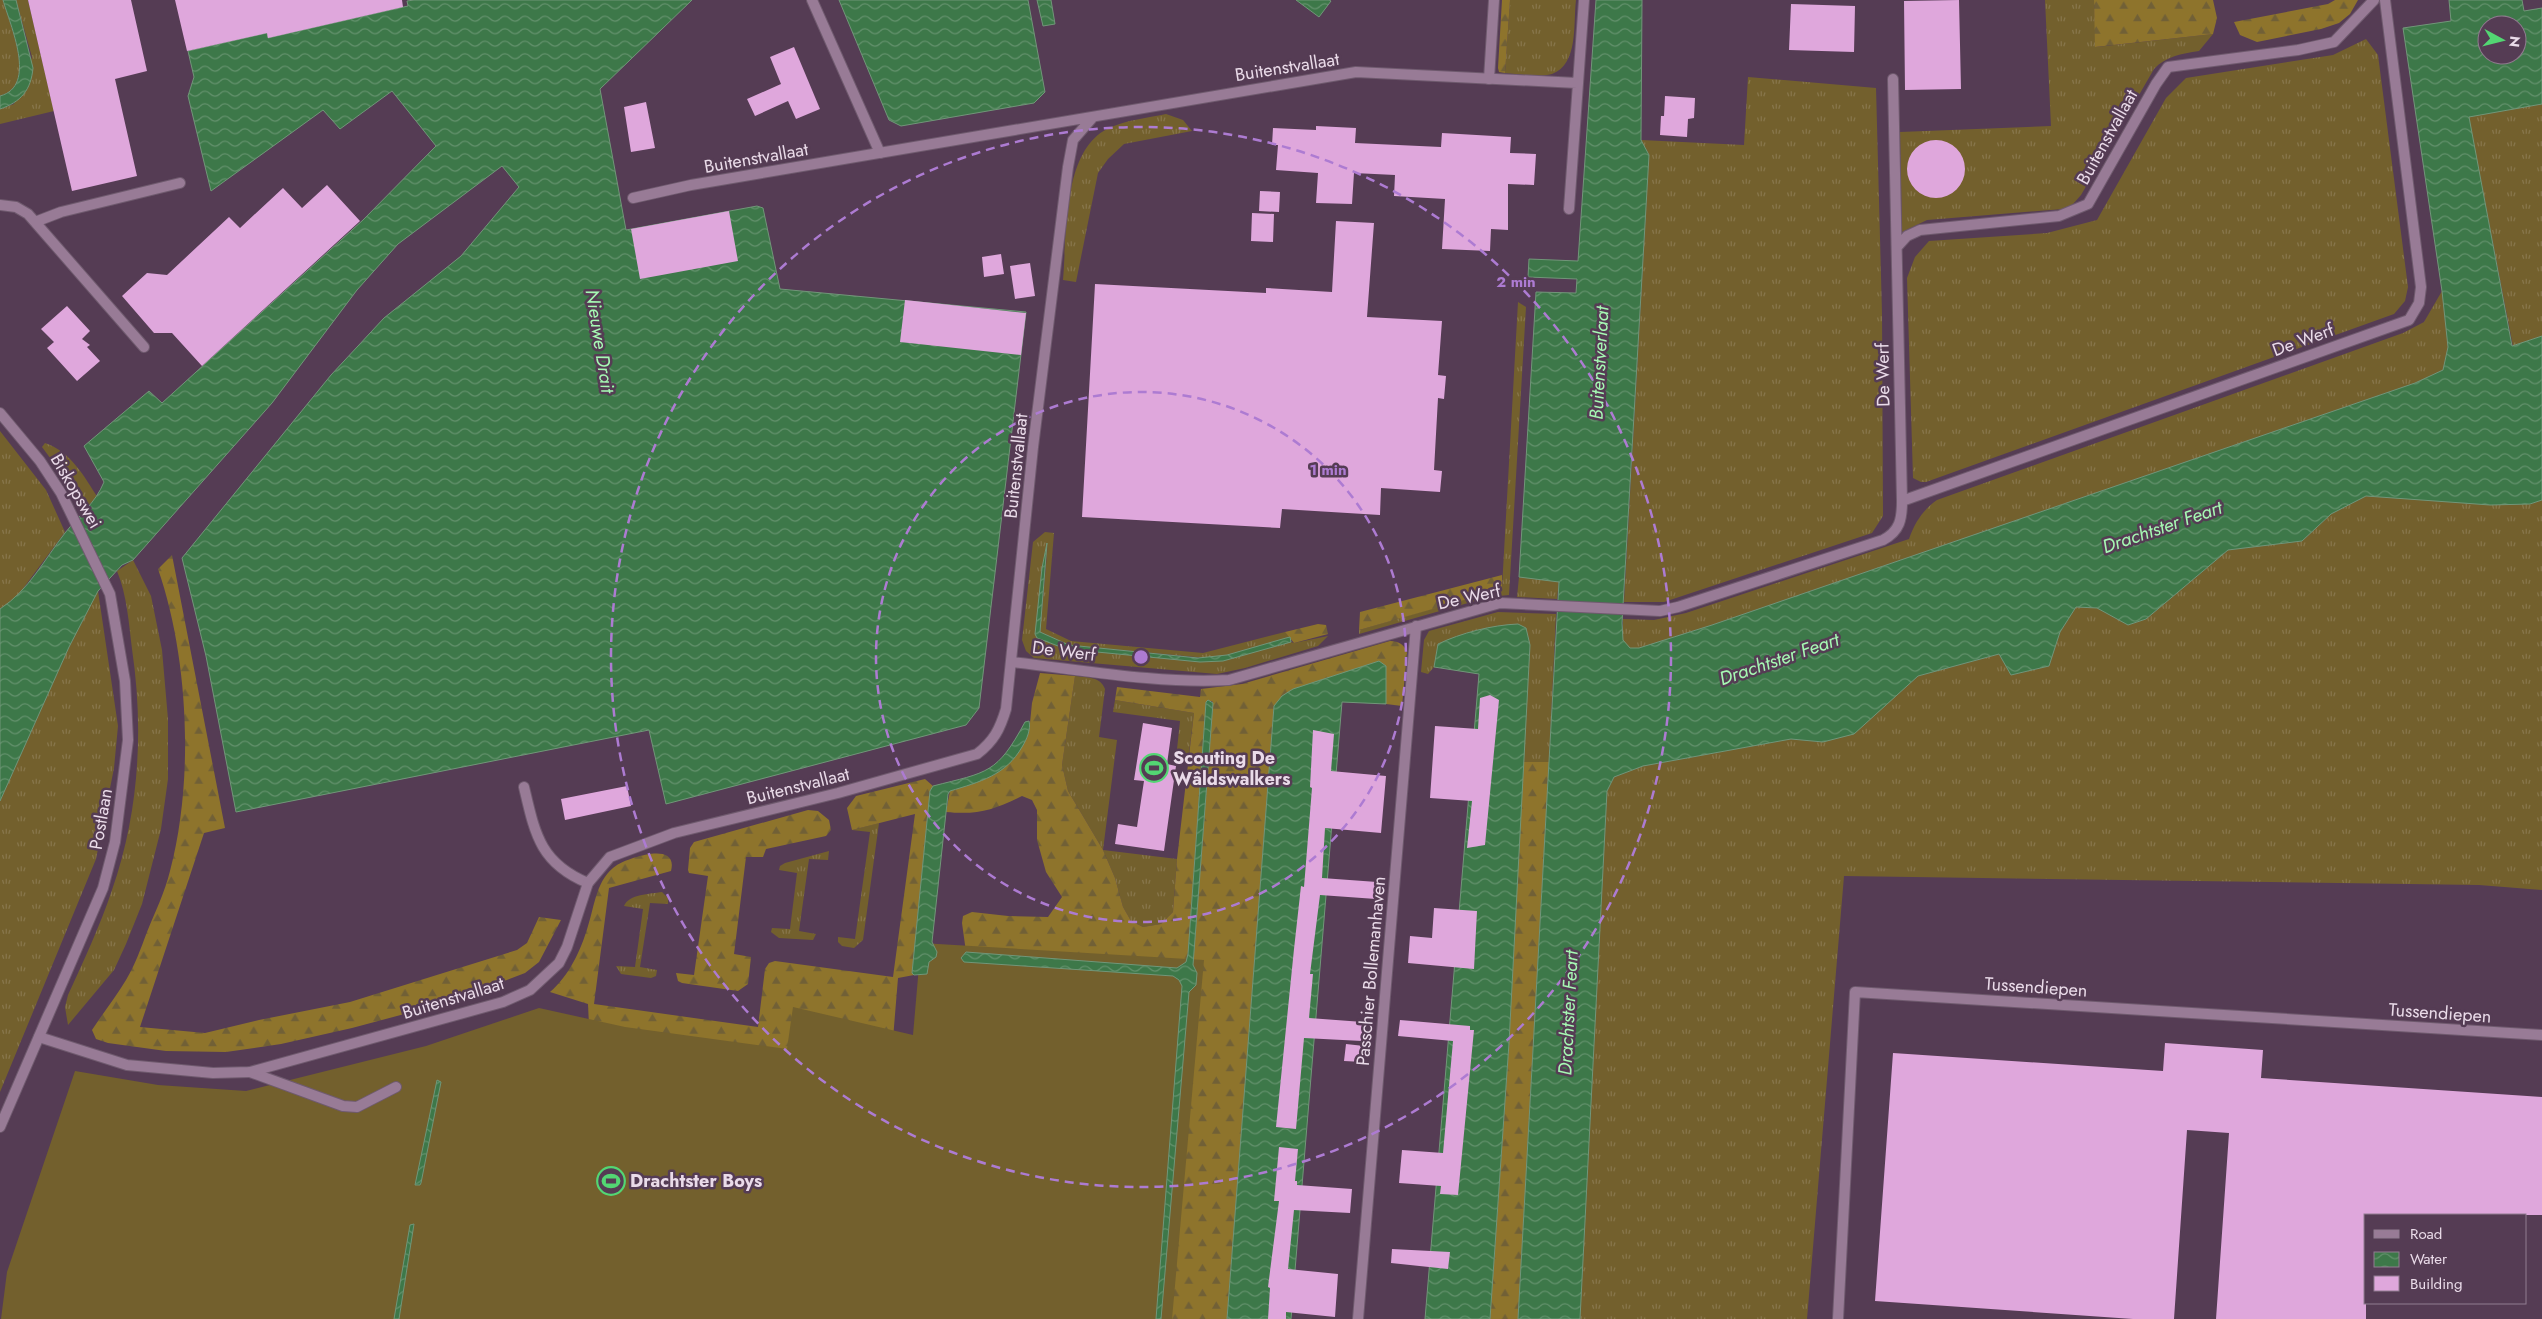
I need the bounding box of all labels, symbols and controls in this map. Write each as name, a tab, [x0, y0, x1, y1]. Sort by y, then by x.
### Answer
north arrow	[2477, 15, 2527, 65]
text: N	[2504, 35, 2526, 48]
street label: Buitenstvallaat	[1233, 46, 1342, 88]
street label: Buitenstvallaat	[2070, 84, 2144, 189]
street label: Buitenstvallaat	[702, 136, 811, 180]
text: 2 min	[1496, 271, 1536, 293]
water label: Nieuwe Drait	[579, 287, 622, 396]
water label: Buitenstverlaat	[1583, 304, 1616, 420]
street label: De Werf	[2269, 317, 2338, 363]
street label: De Werf	[1869, 342, 1897, 407]
street label: Buitenstvallaat	[998, 412, 1035, 520]
street label: Biskopswei	[44, 449, 108, 533]
text: 1 min	[1309, 459, 1347, 481]
water label: Drachtster Feart	[2098, 493, 2227, 560]
street label: De Werf	[1435, 577, 1504, 616]
water label: Drachtster Feart	[1715, 625, 1844, 692]
street label: De Werf	[1031, 634, 1098, 668]
centre of rings	[1132, 648, 1150, 666]
place label: Scouting De Wâldswalkers	[1173, 745, 1290, 792]
sports icon: Scouting De Wâldswalkers	[1139, 753, 1169, 783]
street label: Buitenstvallaat	[744, 760, 853, 811]
street label: Postlaan	[83, 786, 119, 852]
street label: Passchier Bollemanhaven	[1350, 875, 1392, 1067]
water label: Drachtster Feart	[1551, 948, 1585, 1076]
street label: Buitenstvallaat	[399, 970, 508, 1026]
street label: Tussendiepen	[1984, 970, 2088, 1004]
street label: Tussendiepen	[2388, 996, 2492, 1030]
sports icon: Drachtster Boys	[596, 1166, 626, 1196]
place label: Drachtster Boys	[630, 1168, 762, 1194]
legend	[2364, 1214, 2527, 1304]
text: Road	[2410, 1223, 2442, 1245]
text: Water	[2410, 1248, 2448, 1270]
text: Building	[2410, 1273, 2462, 1295]

